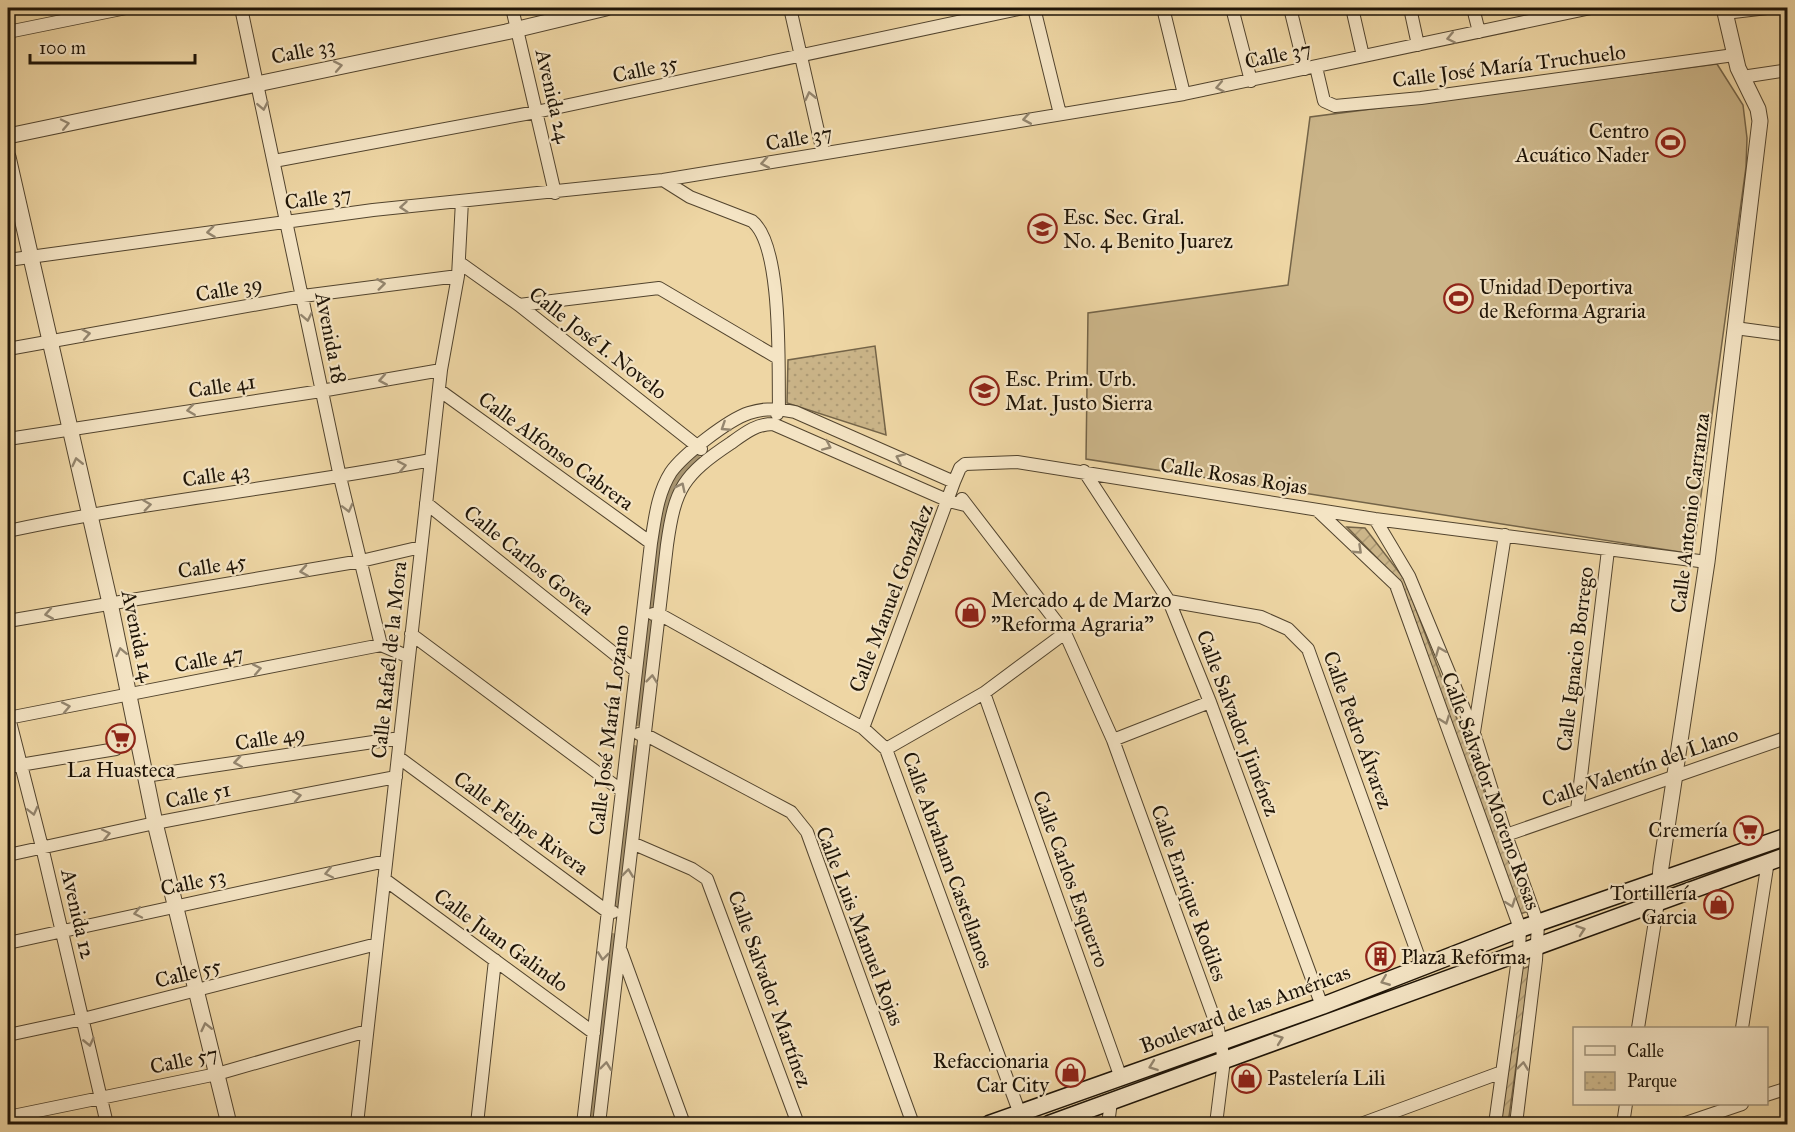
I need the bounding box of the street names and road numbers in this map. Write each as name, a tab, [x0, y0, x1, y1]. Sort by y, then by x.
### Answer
street label: Calle 33	[269, 32, 337, 70]
street label: Calle 37	[1242, 35, 1314, 75]
street label: Calle José María Truchuelo	[1391, 39, 1627, 93]
street label: Avenida 24	[529, 46, 577, 146]
street label: Calle 35	[610, 49, 680, 89]
street label: Calle 37	[764, 119, 834, 157]
street label: Calle 37	[283, 180, 353, 216]
street label: Calle 39	[194, 270, 264, 308]
street label: Calle José I. Novelo	[524, 281, 673, 405]
street label: Avenida 18	[309, 289, 353, 386]
street label: Calle 41	[187, 368, 257, 404]
street label: Calle Alfonso Cabrera	[473, 386, 639, 516]
street label: Calle Antonio Carranza	[1665, 411, 1715, 615]
street label: Calle Rosas Rojas	[1158, 452, 1310, 500]
street label: Calle 43	[181, 457, 251, 493]
street label: Calle Carlos Govea	[458, 499, 600, 621]
street label: Calle Manuel González	[843, 500, 939, 696]
street label: Calle 45	[176, 548, 248, 584]
street label: Calle Rafaél de la Mora	[366, 560, 412, 760]
street label: Calle Ignacio Borrego	[1551, 565, 1599, 753]
street label: Avenida 14	[115, 587, 161, 685]
street label: Calle José María Lozano	[583, 623, 635, 837]
street label: Calle Salvador Jiménez	[1191, 626, 1286, 820]
street label: Calle 47	[172, 640, 246, 678]
street label: Calle Pedro Álvarez	[1317, 647, 1399, 813]
street label: Calle Salvador Moreno Rosas	[1436, 668, 1546, 914]
street label: Calle 49	[233, 720, 307, 756]
street label: Calle Valentín del Llano	[1538, 721, 1742, 813]
street label: Calle Abraham Castellanos	[897, 748, 999, 972]
street label: Calle Felipe Rivera	[448, 765, 594, 881]
street label: Calle 51	[163, 776, 233, 814]
street label: Calle Carlos Esquerro	[1027, 787, 1115, 971]
street label: Calle Enrique Rodiles	[1145, 801, 1233, 985]
street label: Calle Luis Manuel Rojas	[810, 823, 910, 1029]
street label: Calle 53	[158, 862, 228, 902]
street label: Avenida 12	[55, 866, 101, 962]
street label: Calle Juan Galindo	[429, 882, 574, 998]
street label: Calle Salvador Martínez	[722, 887, 818, 1091]
street label: Calle 55	[152, 952, 224, 994]
street label: Boulevard de las Américas	[1136, 959, 1354, 1059]
street label: Calle 57	[148, 1040, 220, 1080]

